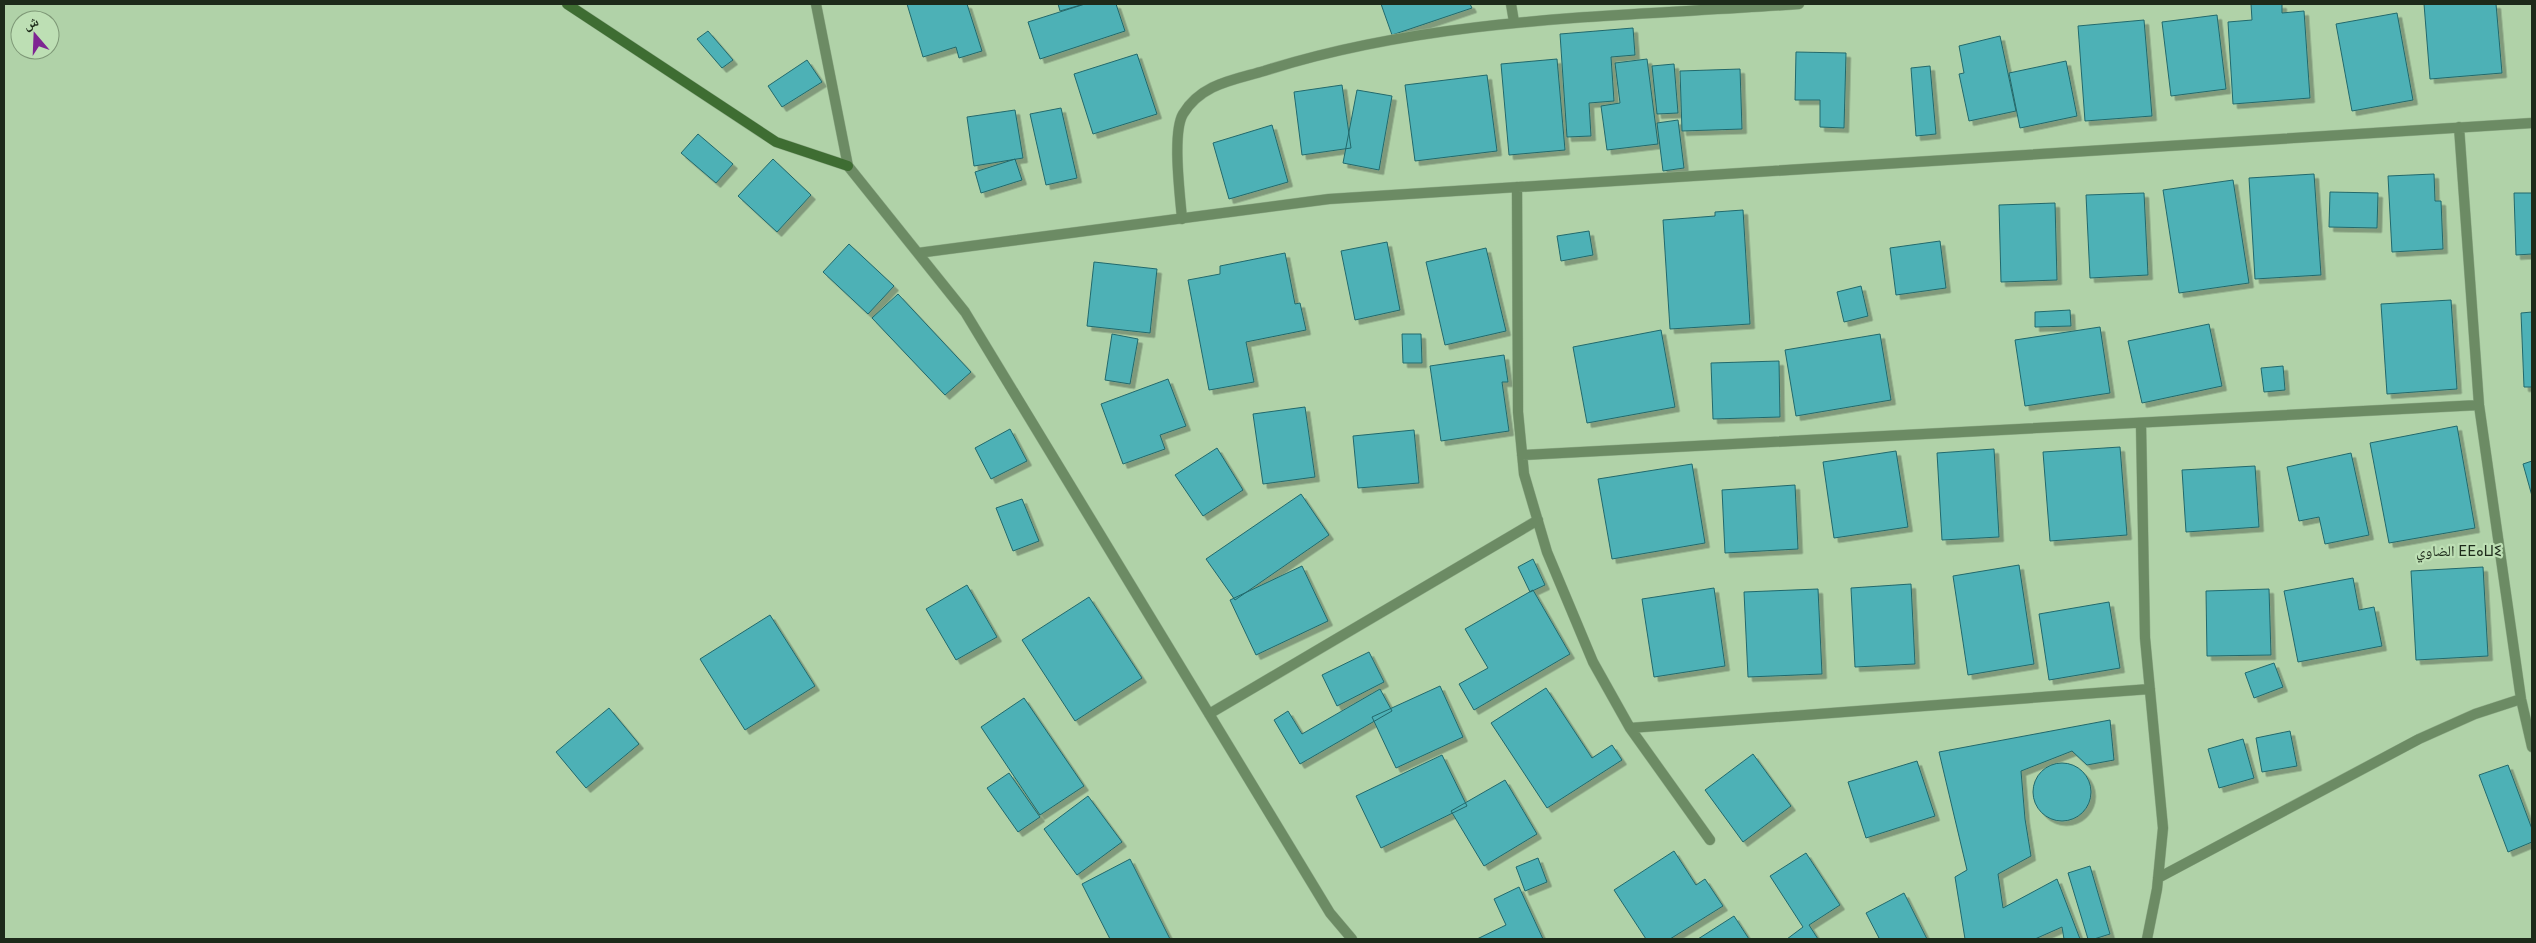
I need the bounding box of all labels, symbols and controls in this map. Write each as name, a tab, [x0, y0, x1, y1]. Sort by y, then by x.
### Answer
north arrow	[10, 10, 60, 60]
text: ش	[21, 13, 41, 34]
district label: الضاوي ⴹⴹⴰⵡⵉ	[2416, 542, 2502, 563]

